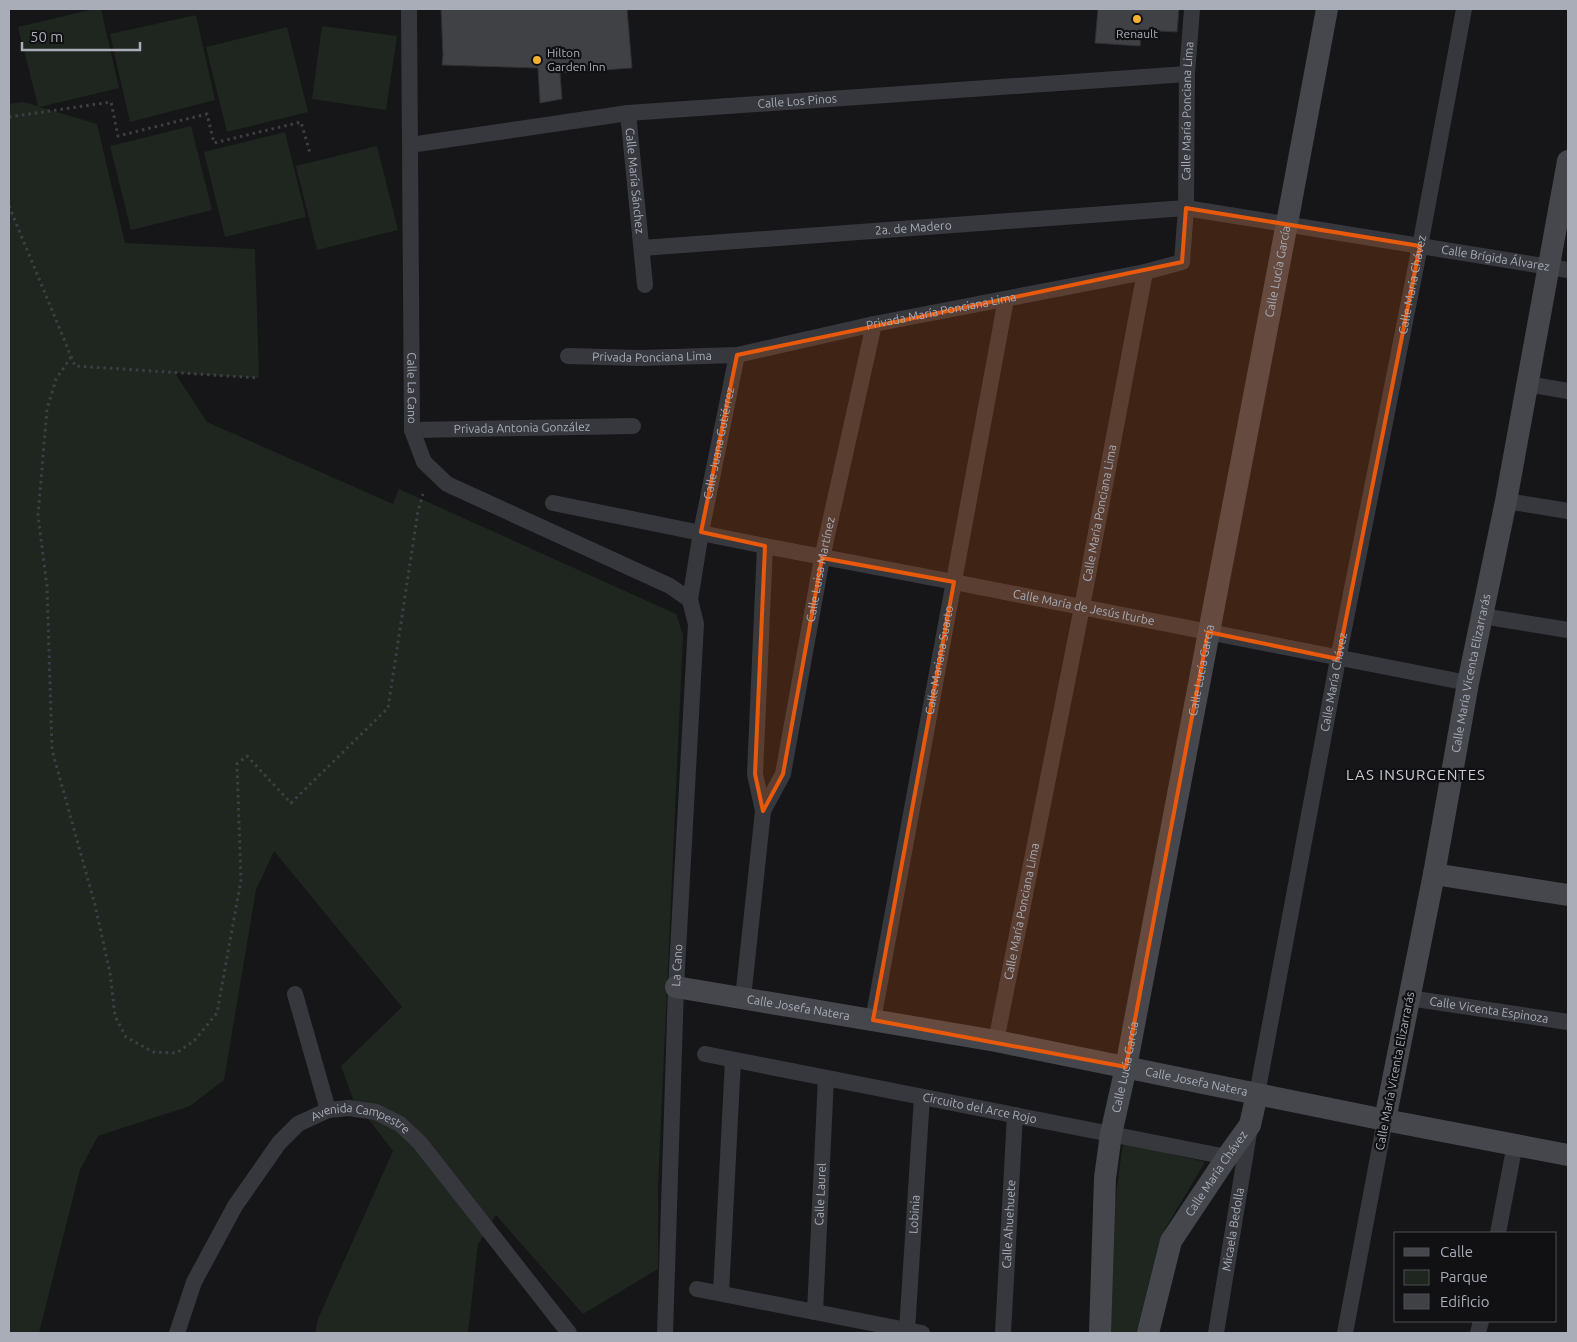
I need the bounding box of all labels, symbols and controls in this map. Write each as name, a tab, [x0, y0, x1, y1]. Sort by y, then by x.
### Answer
marker: Renault	[1131, 13, 1143, 25]
scale bar	[22, 20, 140, 52]
place label: Renault	[1116, 27, 1158, 40]
text: 50 m	[30, 28, 63, 45]
street label: Calle María Ponciana Lima	[1179, 41, 1195, 181]
place label: Hilton Garden Inn	[547, 46, 606, 73]
marker: Hilton Garden Inn	[531, 54, 543, 66]
street label: Calle Los Pinos	[757, 91, 837, 110]
street label: Calle María Sánchez	[623, 127, 647, 235]
street label: 2a. de Madero	[874, 218, 952, 237]
street label: Calle Lucía García	[1262, 225, 1292, 318]
street label: Calle María Chávez	[1396, 234, 1428, 335]
street label: Calle Brígida Álvarez	[1440, 243, 1551, 273]
street label: Privada María Ponciana Lima	[865, 290, 1017, 332]
street label: Privada Ponciana Lima	[592, 349, 712, 364]
street label: Calle La Cano	[405, 352, 419, 424]
street label: Calle Juana Gutiérrez	[701, 385, 736, 500]
street label: Privada Antonia González	[454, 420, 591, 435]
street label: Calle María Ponciana Lima	[1080, 443, 1118, 583]
street label: Calle Luisa Martínez	[804, 515, 837, 623]
street label: Calle María de Jesús Iturbe	[1012, 587, 1156, 627]
street label: Calle María Vicenta Elizarrarás	[1449, 593, 1492, 754]
street label: Calle Mariana Suarto	[922, 604, 955, 716]
street label: Calle Lucía García	[1186, 623, 1216, 717]
street label: Calle María Chávez	[1318, 631, 1349, 733]
district label: LAS INSURGENTES	[1346, 766, 1486, 783]
street label: Calle María Ponciana Lima	[1001, 842, 1041, 981]
street label: La Cano	[669, 944, 684, 987]
street label: Calle María Vicenta Elizarrarás	[1373, 990, 1416, 1151]
street label: Calle Josefa Natera	[746, 992, 851, 1022]
street label: Calle Vicenta Espinoza	[1429, 994, 1550, 1025]
street label: Calle Lucía García	[1109, 1020, 1140, 1114]
street label: Calle Josefa Natera	[1144, 1064, 1249, 1098]
street label: Circuito del Arce Rojo	[922, 1090, 1038, 1125]
street label: Avenida Campestre	[309, 1101, 413, 1136]
street label: Calle María Chávez	[1182, 1128, 1250, 1219]
street label: Calle Laurel	[812, 1162, 828, 1226]
street label: Calle Ahuehuete	[1000, 1179, 1017, 1269]
street label: Micaela Bedolla	[1219, 1187, 1246, 1272]
street label: Lobinia	[906, 1194, 922, 1234]
legend	[1394, 1232, 1557, 1322]
text: Calle	[1440, 1243, 1473, 1260]
text: Parque	[1440, 1268, 1488, 1285]
text: Edificio	[1440, 1293, 1489, 1310]

